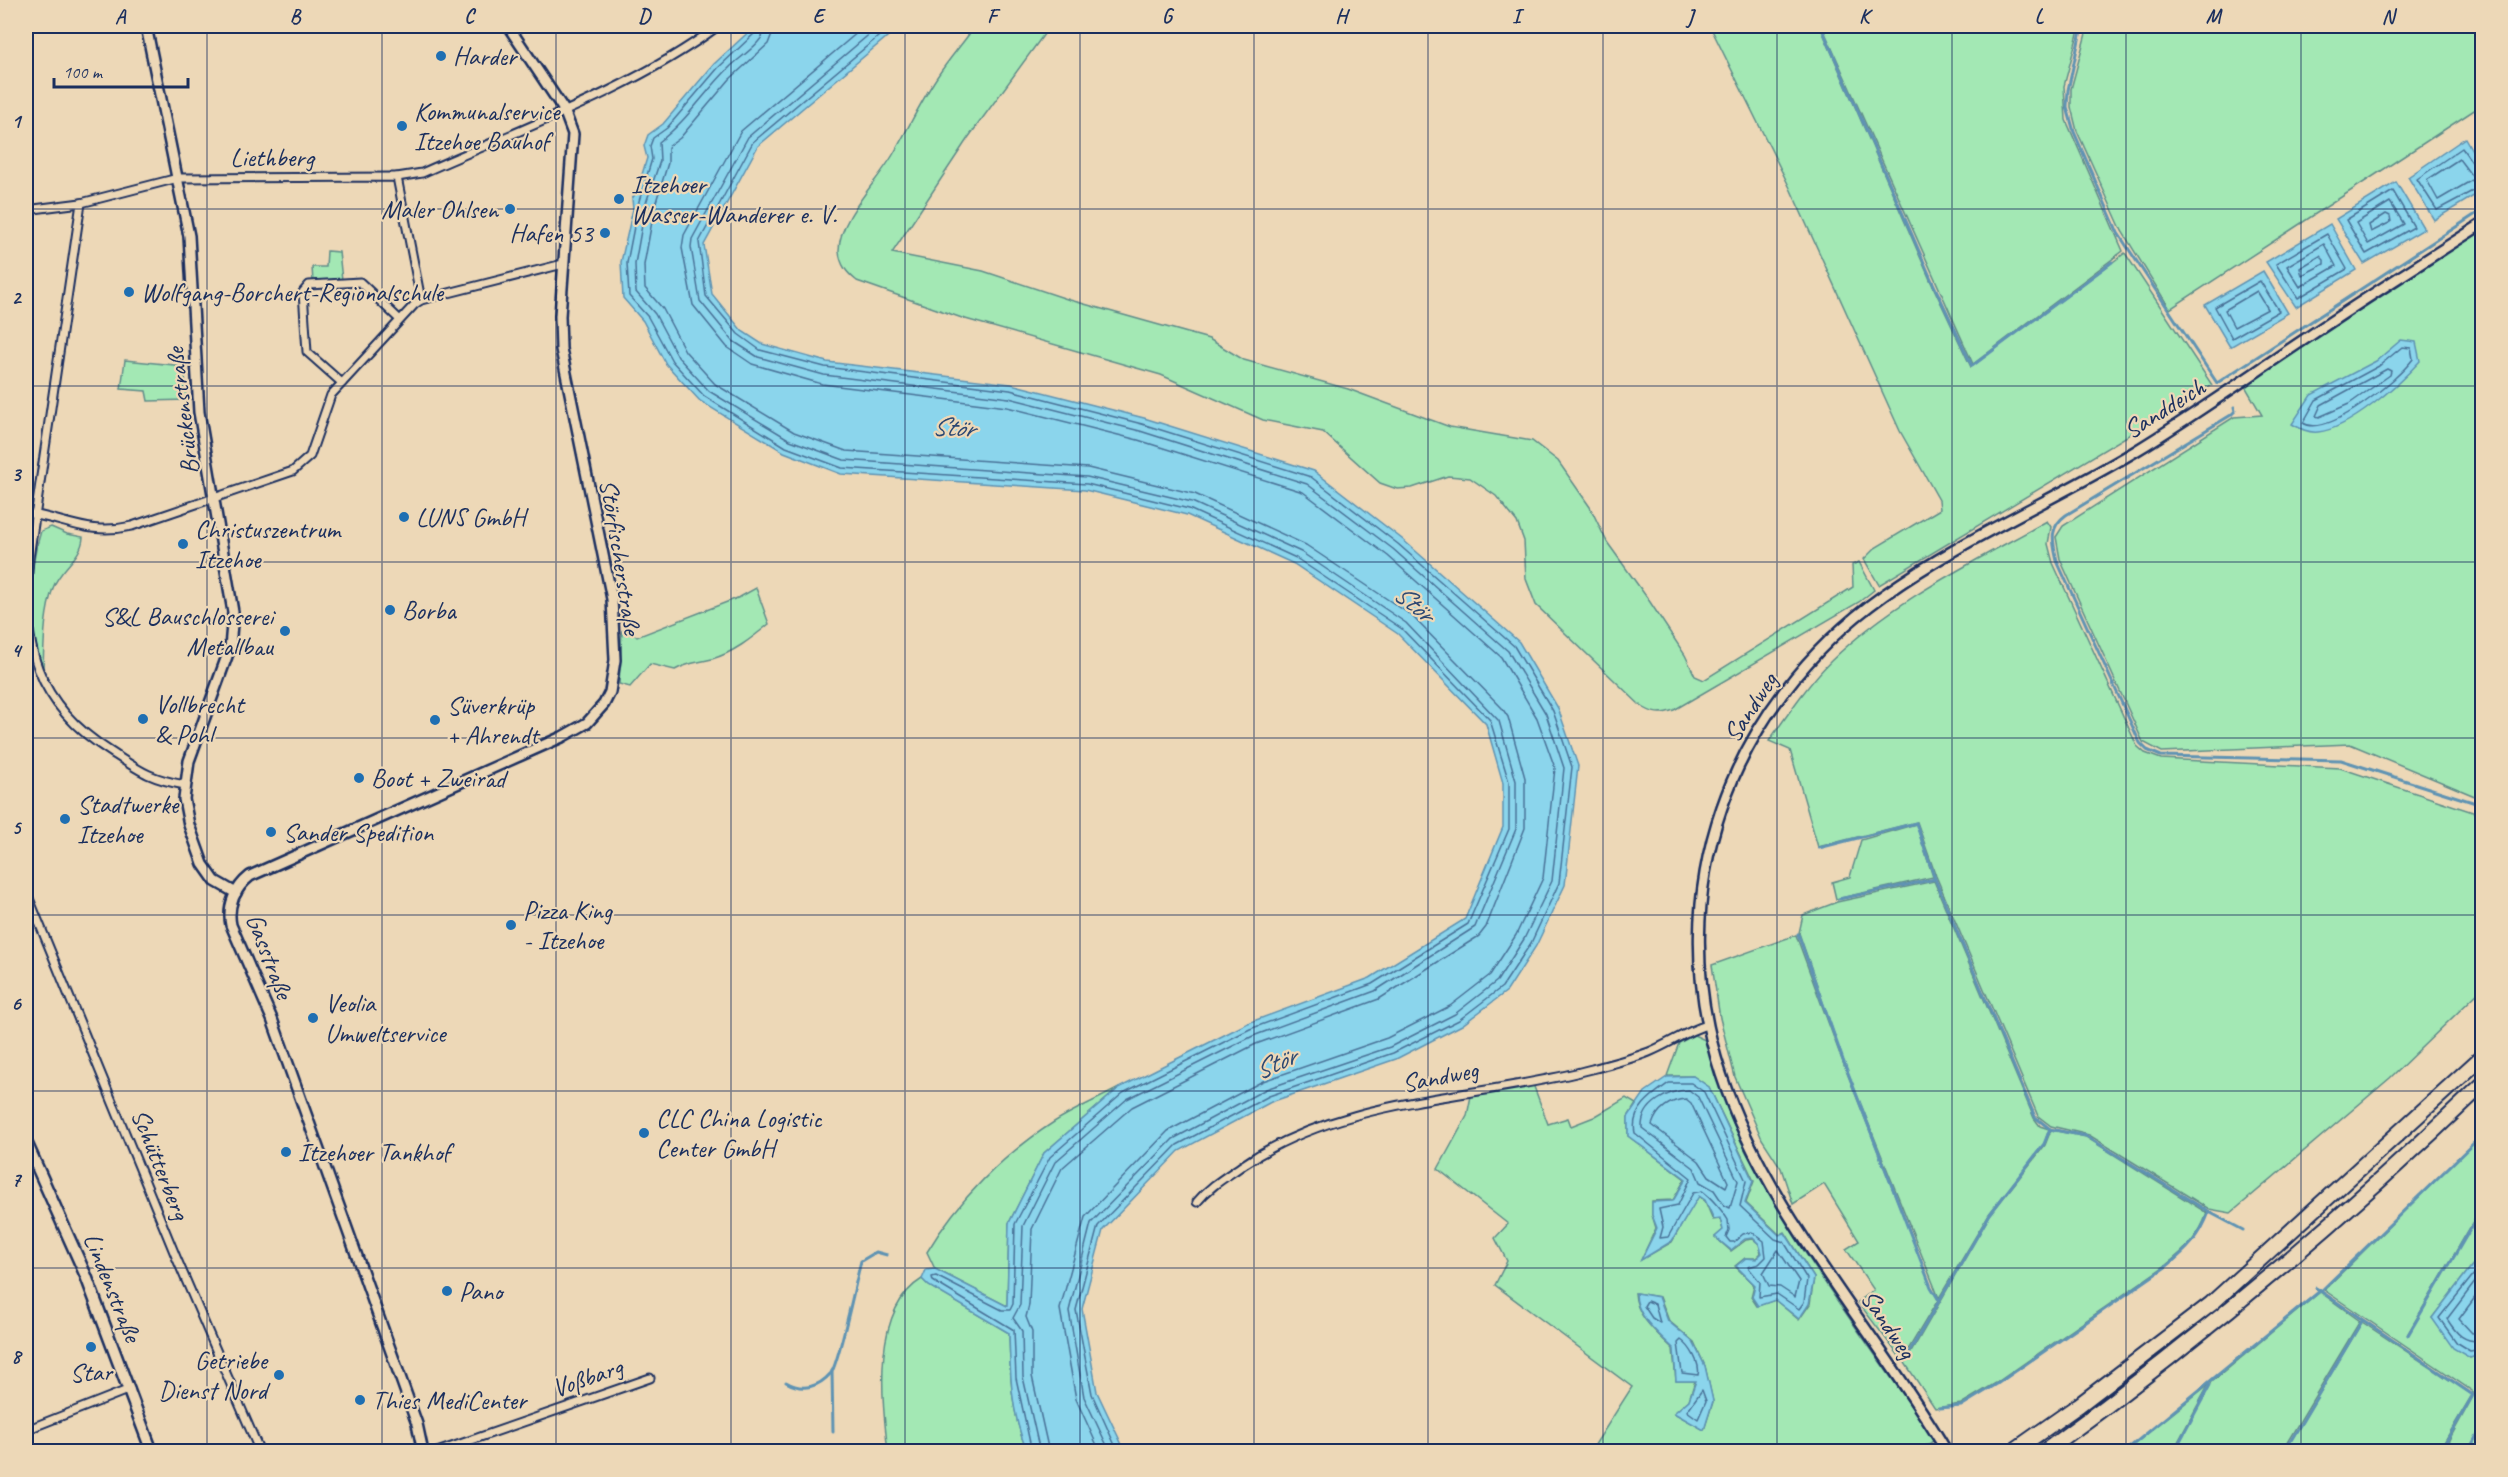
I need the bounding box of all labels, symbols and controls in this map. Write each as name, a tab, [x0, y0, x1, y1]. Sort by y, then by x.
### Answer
text: A	[115, 4, 127, 29]
text: B	[290, 4, 302, 29]
text: C	[464, 4, 476, 29]
text: D	[638, 4, 652, 29]
text: E	[813, 4, 827, 29]
text: F	[987, 4, 1001, 29]
text: G	[1162, 4, 1175, 29]
text: H	[1335, 4, 1350, 29]
text: I	[1512, 4, 1525, 29]
text: J	[1685, 4, 1697, 29]
text: K	[1859, 4, 1873, 29]
text: L	[2035, 4, 2045, 29]
text: M	[2206, 4, 2223, 29]
text: N	[2382, 4, 2398, 29]
place label: Harder	[453, 40, 519, 73]
marker: Harder	[434, 49, 448, 63]
scale bar	[54, 51, 188, 89]
text: 100 m	[63, 61, 104, 83]
place label: Kommunalservice Itzehoe Bauhof	[414, 95, 561, 158]
text: 1	[12, 109, 23, 134]
marker: Kommunalservice Itzehoe Bauhof	[395, 119, 409, 133]
street label: Liethberg	[230, 141, 315, 174]
place label: Itzehoer Wasser-Wanderer e. V.	[631, 168, 838, 231]
marker: Itzehoer Wasser-Wanderer e. V.	[612, 192, 626, 206]
place label: Maler Ohlsen	[381, 193, 499, 226]
marker: Maler Ohlsen	[503, 202, 517, 216]
place label: Hafen 53	[510, 217, 595, 250]
marker: Hafen 53	[598, 226, 612, 240]
place label: Wolfgang-Borchert-Regionalschule	[141, 276, 444, 309]
text: 2	[12, 285, 23, 310]
marker: Wolfgang-Borchert-Regionalschule	[122, 285, 136, 299]
street label: Brückenstraße	[158, 343, 207, 476]
street label: Sanddeich	[2117, 370, 2212, 446]
water label: Stör	[931, 409, 980, 446]
text: 3	[12, 462, 23, 487]
street label: Störfischerstraße	[592, 477, 649, 640]
place label: LUNS GmbH	[416, 501, 530, 534]
marker: LUNS GmbH	[397, 510, 411, 524]
place label: Christuszentrum Itzehoe	[195, 513, 342, 576]
marker: Christuszentrum Itzehoe	[176, 537, 190, 551]
water label: Stör	[1387, 577, 1445, 633]
place label: Borba	[402, 594, 457, 627]
place label: S&L Bauschlosserei Metallbau	[102, 600, 276, 663]
marker: Borba	[383, 603, 397, 617]
marker: S&L Bauschlosserei Metallbau	[278, 624, 292, 638]
text: 4	[12, 638, 24, 663]
street label: Sandweg	[1716, 665, 1786, 748]
place label: Vollbrecht & Pohl	[155, 688, 246, 751]
place label: Süverkrüp + Ahrendt	[447, 689, 541, 752]
marker: Vollbrecht & Pohl	[136, 712, 150, 726]
marker: Süverkrüp + Ahrendt	[428, 713, 442, 727]
place label: Boot + Zweirad	[371, 762, 509, 795]
marker: Boot + Zweirad	[352, 771, 366, 785]
place label: Stadtwerke Itzehoe	[77, 788, 180, 851]
marker: Stadtwerke Itzehoe	[58, 812, 72, 826]
text: 5	[12, 815, 23, 840]
place label: Sander Spedition	[283, 816, 434, 849]
marker: Sander Spedition	[264, 825, 278, 839]
place label: Pizza King - Itzehoe	[523, 894, 614, 957]
street label: Gasstraße	[238, 909, 302, 1006]
marker: Pizza King - Itzehoe	[504, 918, 518, 932]
place label: Veolia Umweltservice	[325, 987, 448, 1050]
text: 6	[11, 991, 22, 1016]
marker: Veolia Umweltservice	[306, 1011, 320, 1025]
water label: Stör	[1249, 1037, 1306, 1087]
street label: Sandweg	[1399, 1053, 1483, 1100]
place label: CLC China Logistic Center GmbH	[656, 1102, 823, 1165]
street label: Schütterberg	[123, 1104, 198, 1226]
marker: CLC China Logistic Center GmbH	[637, 1126, 651, 1140]
place label: Itzehoer Tankhof	[298, 1136, 455, 1169]
marker: Itzehoer Tankhof	[279, 1145, 293, 1159]
text: 7	[12, 1167, 23, 1192]
street label: Lindenstraße	[76, 1228, 150, 1349]
place label: Pano	[459, 1275, 505, 1308]
street label: Sandweg	[1853, 1283, 1925, 1367]
marker: Pano	[440, 1284, 454, 1298]
marker: Star	[84, 1340, 98, 1354]
text: 8	[12, 1344, 24, 1369]
place label: Getriebe Dienst Nord	[158, 1344, 271, 1407]
street label: Voßbarg	[548, 1349, 628, 1405]
place label: Star	[70, 1356, 114, 1389]
marker: Getriebe Dienst Nord	[272, 1368, 286, 1382]
place label: Thies MediCenter	[372, 1384, 529, 1417]
marker: Thies MediCenter	[353, 1393, 367, 1407]

